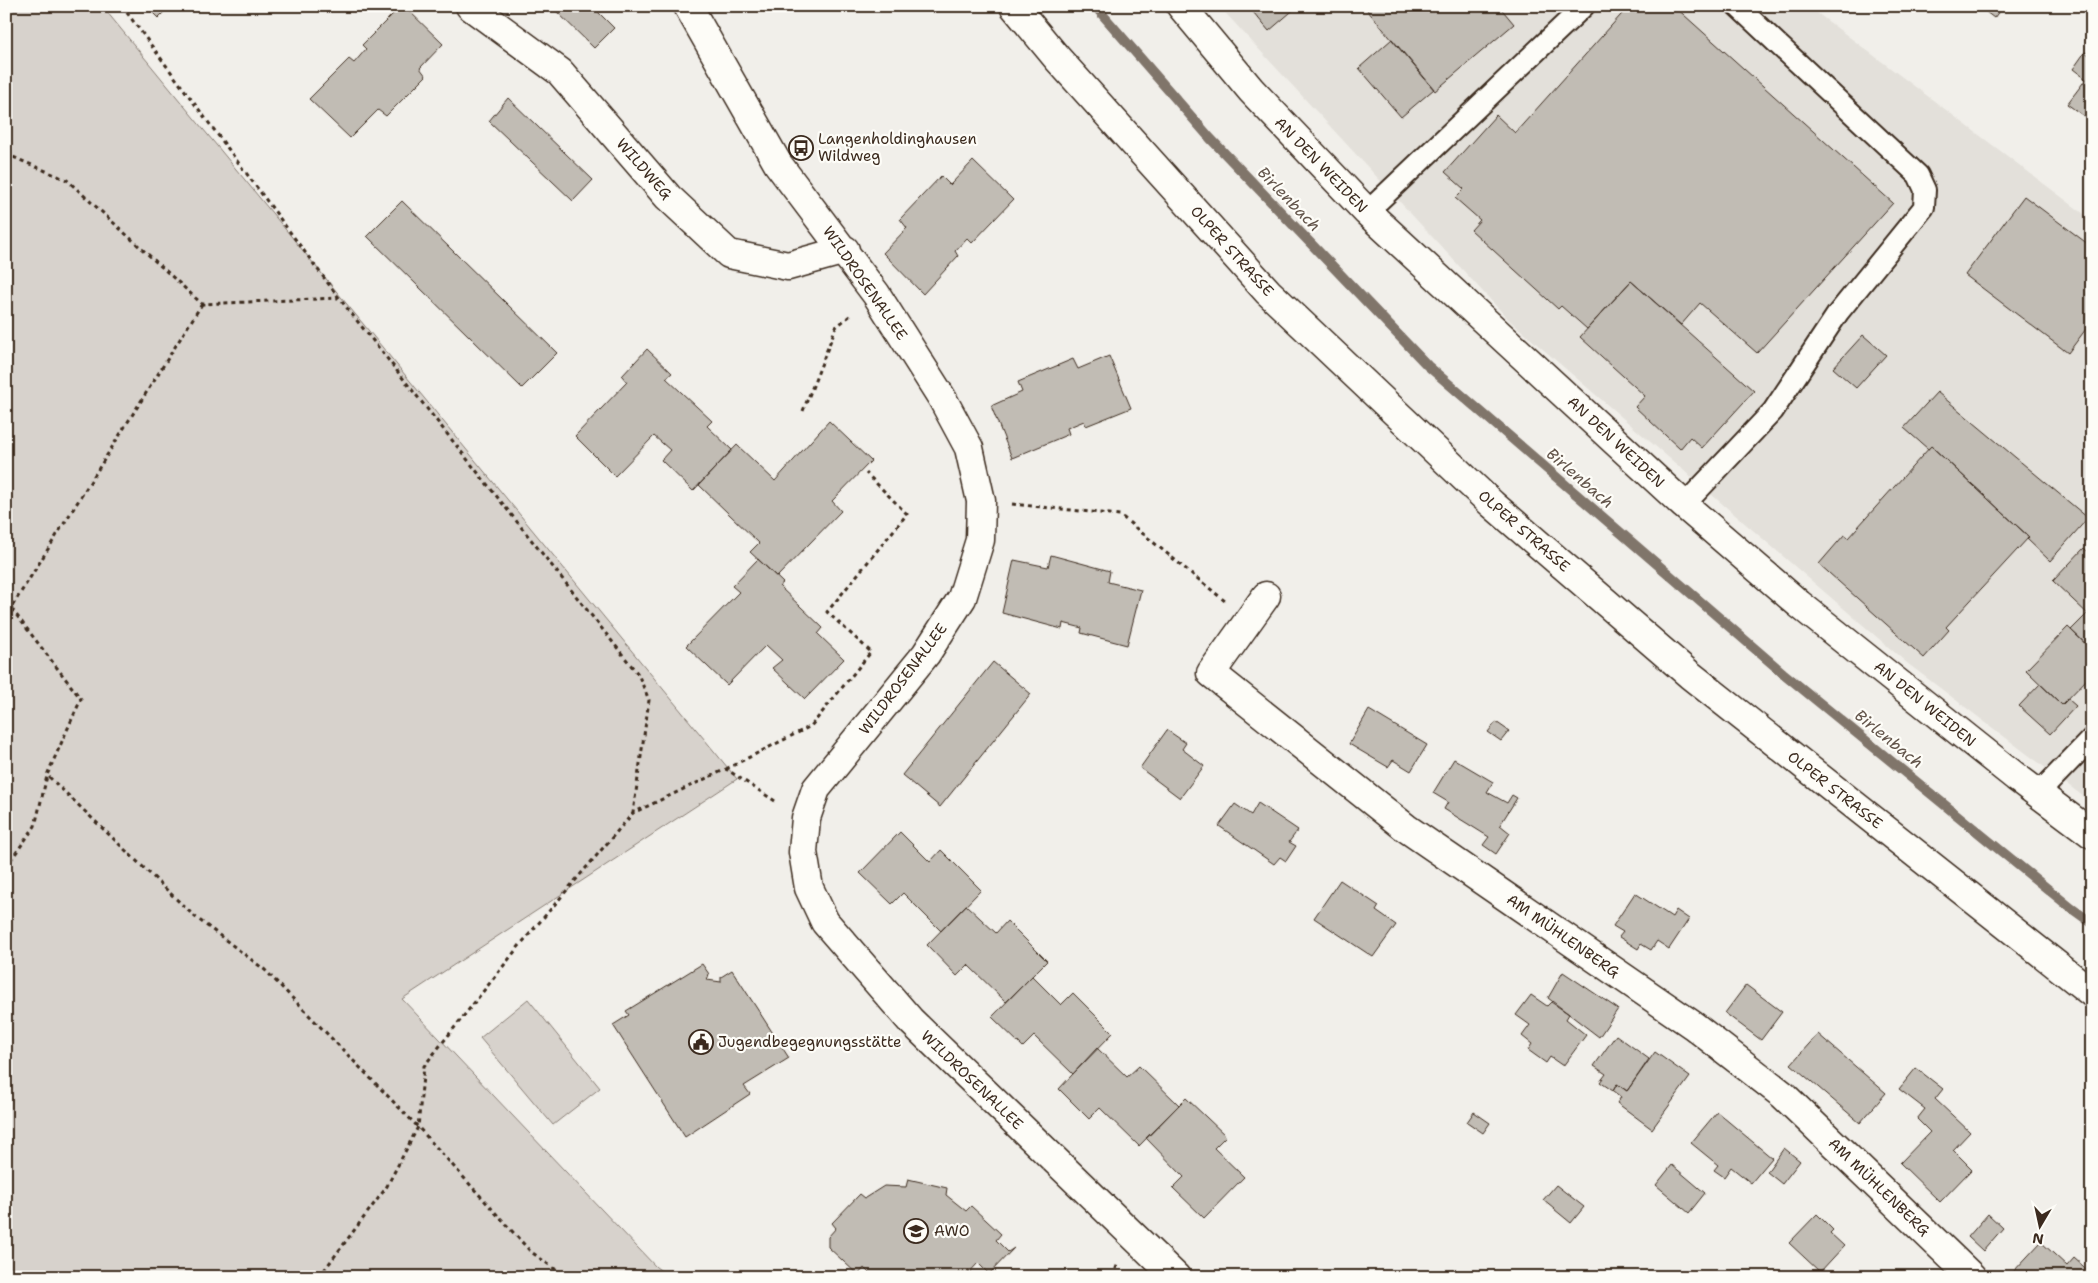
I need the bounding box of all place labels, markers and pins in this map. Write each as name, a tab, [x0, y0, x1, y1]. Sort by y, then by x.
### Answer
place label: Langenholdinghausen Wildweg	[818, 129, 977, 166]
bus stop icon: Langenholdinghausen Wildweg	[788, 135, 814, 161]
public building icon: Jugendbegegnungsstätte	[688, 1029, 714, 1055]
place label: Jugendbegegnungsstätte	[718, 1032, 902, 1052]
school or university icon: AWO	[903, 1218, 929, 1244]
place label: AWO	[934, 1221, 970, 1241]

